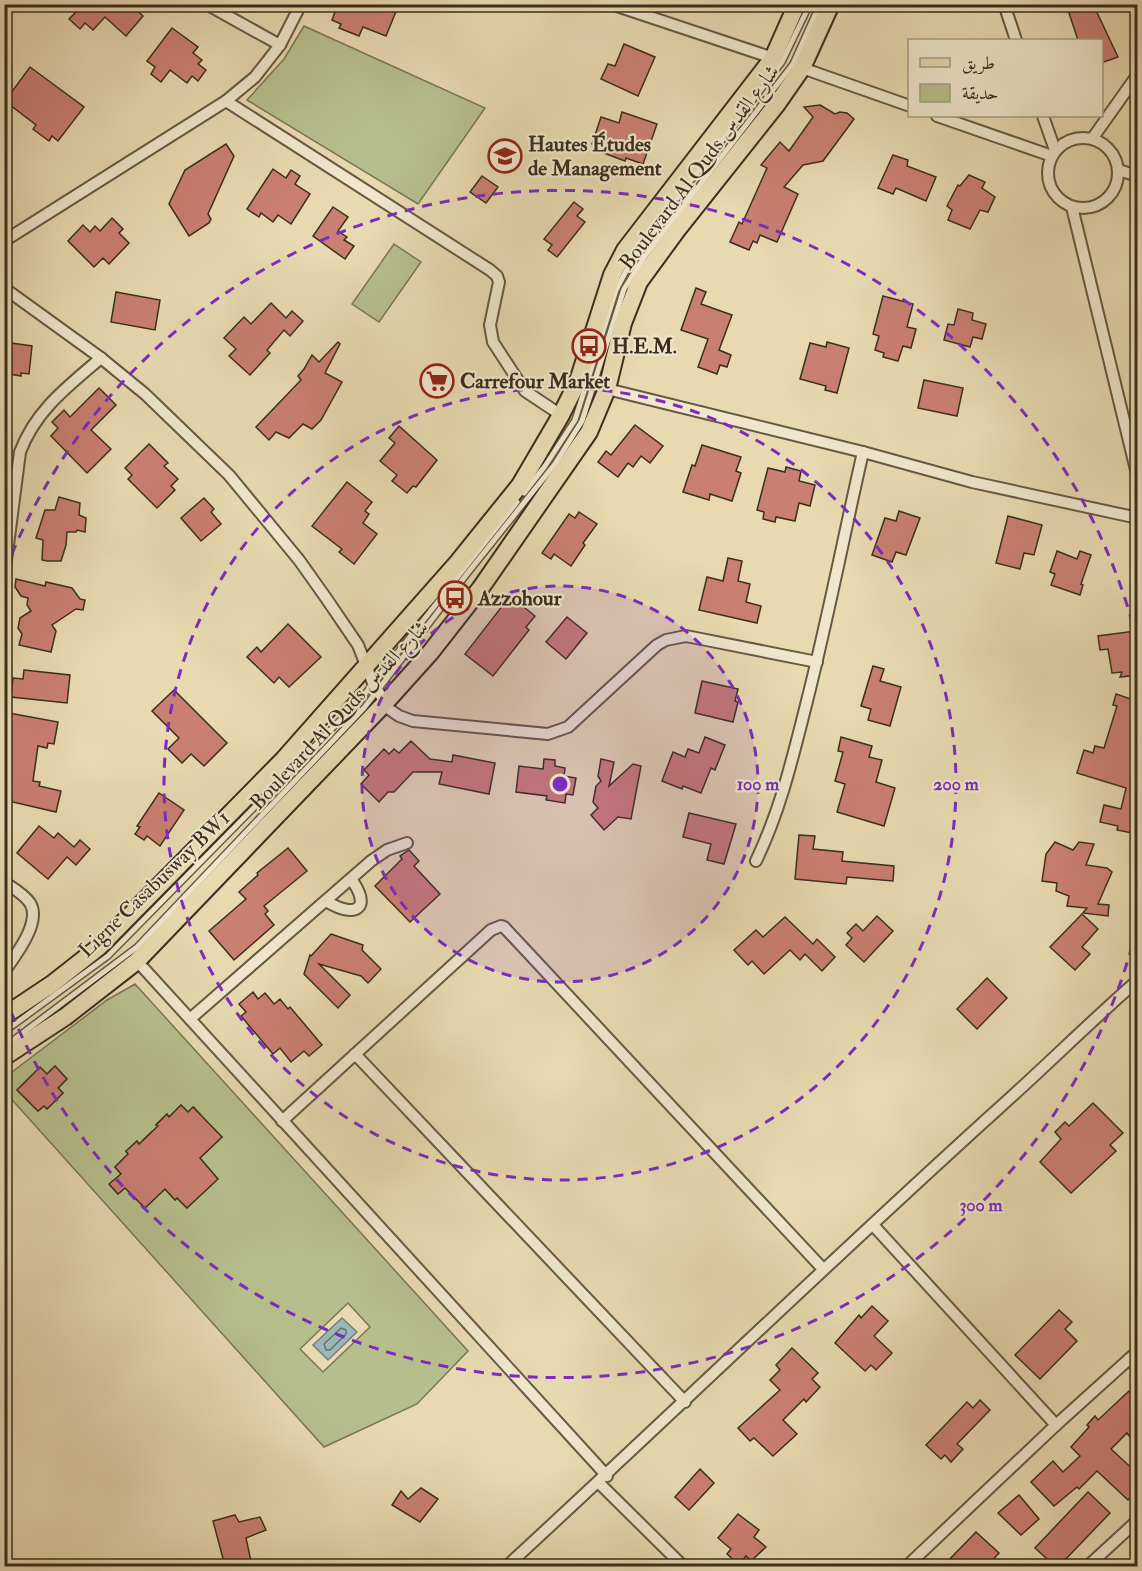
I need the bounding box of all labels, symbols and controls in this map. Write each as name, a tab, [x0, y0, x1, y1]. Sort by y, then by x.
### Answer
legend	[908, 39, 1103, 117]
text: طريق	[962, 52, 995, 75]
street label: Boulevard Al Quds شارع القدس	[613, 59, 789, 278]
text: حديقة	[962, 82, 998, 105]
place label: Hautes Études de Management	[528, 131, 662, 182]
school or university icon: Hautes Études de Management	[487, 138, 523, 174]
bus stop icon: H.E.M.	[571, 328, 607, 364]
place label: H.E.M.	[612, 333, 677, 360]
supermarket icon: Carrefour Market	[419, 363, 455, 399]
place label: Carrefour Market	[460, 368, 610, 395]
bus stop icon: Azzohour	[437, 580, 473, 616]
place label: Azzohour	[477, 585, 563, 612]
street label: Boulevard Al Quds شارع القدس	[244, 615, 438, 819]
text: 100 m	[737, 773, 780, 796]
text: 200 m	[933, 773, 980, 796]
centre of rings	[550, 774, 570, 794]
street label: Ligne Casabusway BW1	[73, 805, 236, 964]
text: 300 m	[959, 1194, 1004, 1217]

